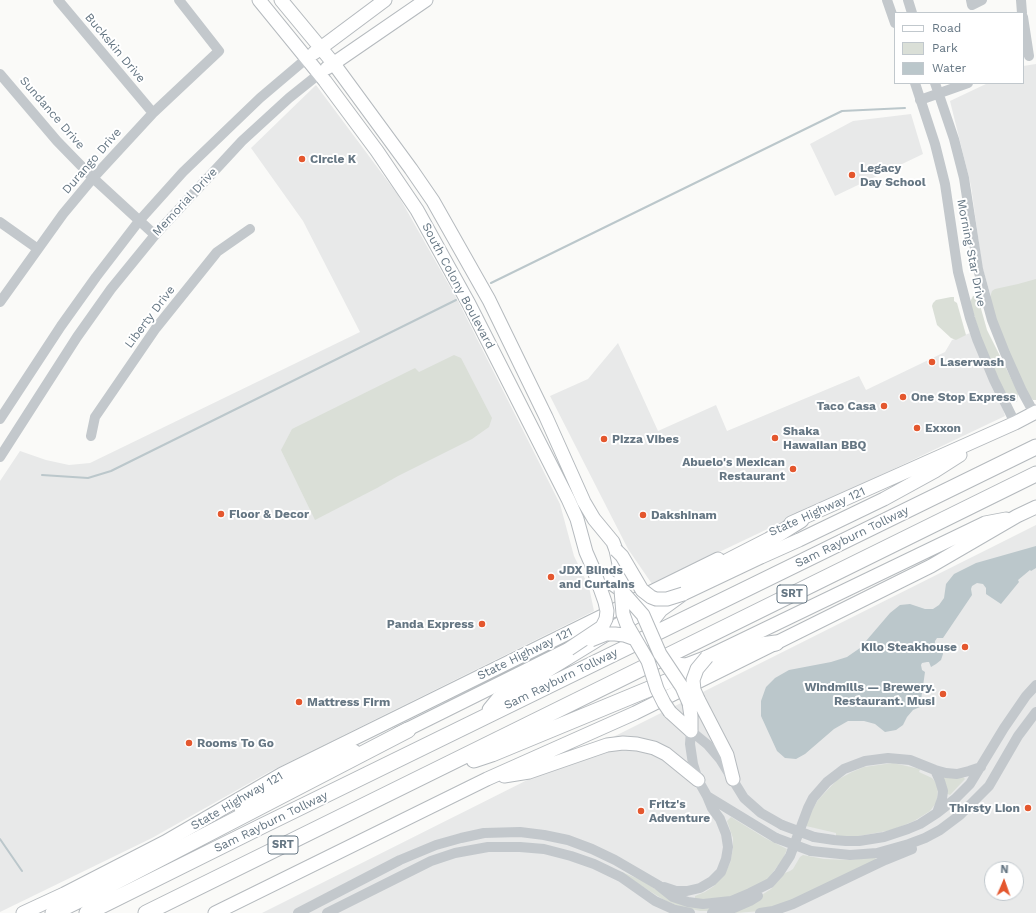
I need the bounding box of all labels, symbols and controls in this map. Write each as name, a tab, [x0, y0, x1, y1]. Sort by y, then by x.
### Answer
street label: Buckskin Drive	[82, 10, 148, 86]
legend	[894, 12, 1024, 84]
text: Road	[932, 21, 961, 35]
text: Park	[932, 41, 958, 55]
text: Water	[932, 61, 966, 75]
street label: Sundance Drive	[16, 74, 88, 152]
street label: Durango Drive	[59, 125, 125, 197]
place label: Circle K	[310, 152, 356, 166]
marker: Circle K	[297, 154, 307, 164]
place label: Legacy Day School	[860, 161, 926, 189]
street label: Memorial Drive	[150, 165, 220, 239]
marker: Legacy Day School	[847, 170, 857, 180]
street label: Morning Star Drive	[954, 198, 988, 308]
street label: South Colony Boulevard	[419, 221, 497, 351]
street label: Liberty Drive	[122, 283, 178, 351]
place label: Laserwash	[940, 355, 1004, 369]
marker: Laserwash	[927, 357, 937, 367]
place label: One Stop Express	[911, 390, 1016, 404]
marker: One Stop Express	[898, 392, 908, 402]
place label: Taco Casa	[816, 399, 876, 413]
marker: Taco Casa	[879, 401, 889, 411]
place label: Exxon	[925, 421, 961, 435]
marker: Exxon	[912, 423, 922, 433]
place label: Shaka Hawaiian BBQ	[783, 424, 866, 452]
place label: Pizza Vibes	[612, 432, 679, 446]
marker: Shaka Hawaiian BBQ	[770, 433, 780, 443]
marker: Pizza Vibes	[599, 434, 609, 444]
place label: Abuelo's Mexican Restaurant	[682, 455, 785, 483]
marker: Abuelo's Mexican Restaurant	[788, 464, 798, 474]
street label: State Highway 121	[767, 484, 867, 540]
street label: Sam Rayburn Tollway	[793, 503, 911, 571]
place label: Floor & Decor	[229, 507, 309, 521]
place label: Dakshinam	[651, 508, 717, 522]
marker: Floor & Decor	[216, 509, 226, 519]
marker: Dakshinam	[638, 510, 648, 520]
place label: JDX Blinds and Curtains	[559, 563, 635, 591]
marker: JDX Blinds and Curtains	[546, 572, 556, 582]
road number: SRT	[777, 585, 807, 603]
place label: Panda Express	[387, 617, 474, 631]
marker: Panda Express	[477, 619, 487, 629]
street label: State Highway 121	[475, 625, 575, 683]
place label: Kilo Steakhouse	[861, 640, 957, 654]
marker: Kilo Steakhouse	[960, 642, 970, 652]
street label: Sam Rayburn Tollway	[502, 645, 620, 713]
place label: Windmills — Brewery. Restaurant. Musi	[804, 680, 935, 708]
marker: Windmills — Brewery. Restaurant. Musi	[938, 689, 948, 699]
place label: Mattress Firm	[307, 695, 390, 709]
marker: Mattress Firm	[294, 697, 304, 707]
place label: Rooms To Go	[197, 736, 274, 750]
marker: Rooms To Go	[184, 738, 194, 748]
street label: State Highway 121	[188, 769, 286, 833]
street label: Sam Rayburn Tollway	[212, 788, 330, 856]
place label: Fritz's Adventure	[649, 797, 710, 825]
place label: Thirsty Lion	[949, 801, 1020, 815]
marker: Thirsty Lion	[1023, 803, 1033, 813]
marker: Fritz's Adventure	[636, 806, 646, 816]
road number: SRT	[268, 836, 298, 854]
north arrow	[984, 861, 1024, 901]
text: N	[1000, 863, 1009, 876]

